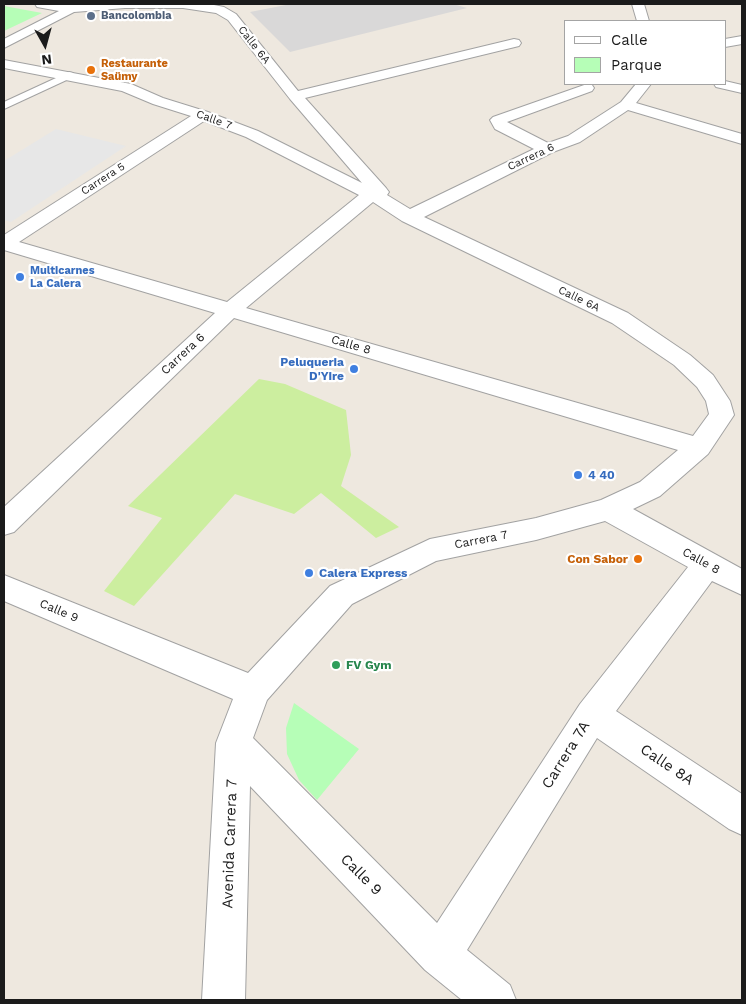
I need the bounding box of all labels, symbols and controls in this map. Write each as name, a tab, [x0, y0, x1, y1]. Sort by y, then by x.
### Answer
place label: Bancolombia	[101, 9, 172, 23]
marker: Bancolombia	[85, 10, 97, 22]
north arrow	[20, 20, 70, 70]
legend	[564, 20, 726, 85]
street label: Calle 6A	[235, 23, 273, 67]
text: Calle	[611, 31, 648, 49]
text: N	[41, 51, 53, 68]
text: Parque	[611, 56, 662, 74]
place label: Restaurante Saümy	[101, 57, 168, 83]
marker: Restaurante Saümy	[85, 64, 97, 76]
street label: Calle 7	[194, 108, 234, 132]
street label: Carrera 6	[506, 140, 556, 174]
street label: Carrera 5	[79, 160, 127, 198]
place label: Multicarnes La Calera	[30, 264, 95, 290]
marker: Multicarnes La Calera	[14, 271, 26, 283]
street label: Calle 6A	[556, 283, 602, 315]
street label: Carrera 6	[158, 330, 208, 378]
street label: Calle 8	[329, 332, 373, 358]
place label: Peluqueria D'Yire	[280, 355, 344, 383]
marker: Peluqueria D'Yire	[348, 363, 360, 375]
place label: 4 40	[588, 468, 615, 482]
marker: 4 40	[572, 469, 584, 481]
street label: Carrera 7	[453, 528, 509, 552]
street label: Calle 8	[680, 545, 722, 577]
place label: Con Sabor	[567, 552, 628, 566]
marker: Con Sabor	[632, 553, 644, 565]
place label: Calera Express	[319, 566, 407, 580]
marker: Calera Express	[303, 567, 315, 579]
street label: Calle 9	[37, 596, 81, 626]
place label: FV Gym	[346, 658, 392, 672]
marker: FV Gym	[330, 659, 342, 671]
street label: Carrera 7A	[538, 718, 594, 792]
street label: Calle 8A	[637, 741, 697, 789]
street label: Avenida Carrera 7	[219, 779, 241, 909]
street label: Calle 9	[337, 851, 385, 899]

